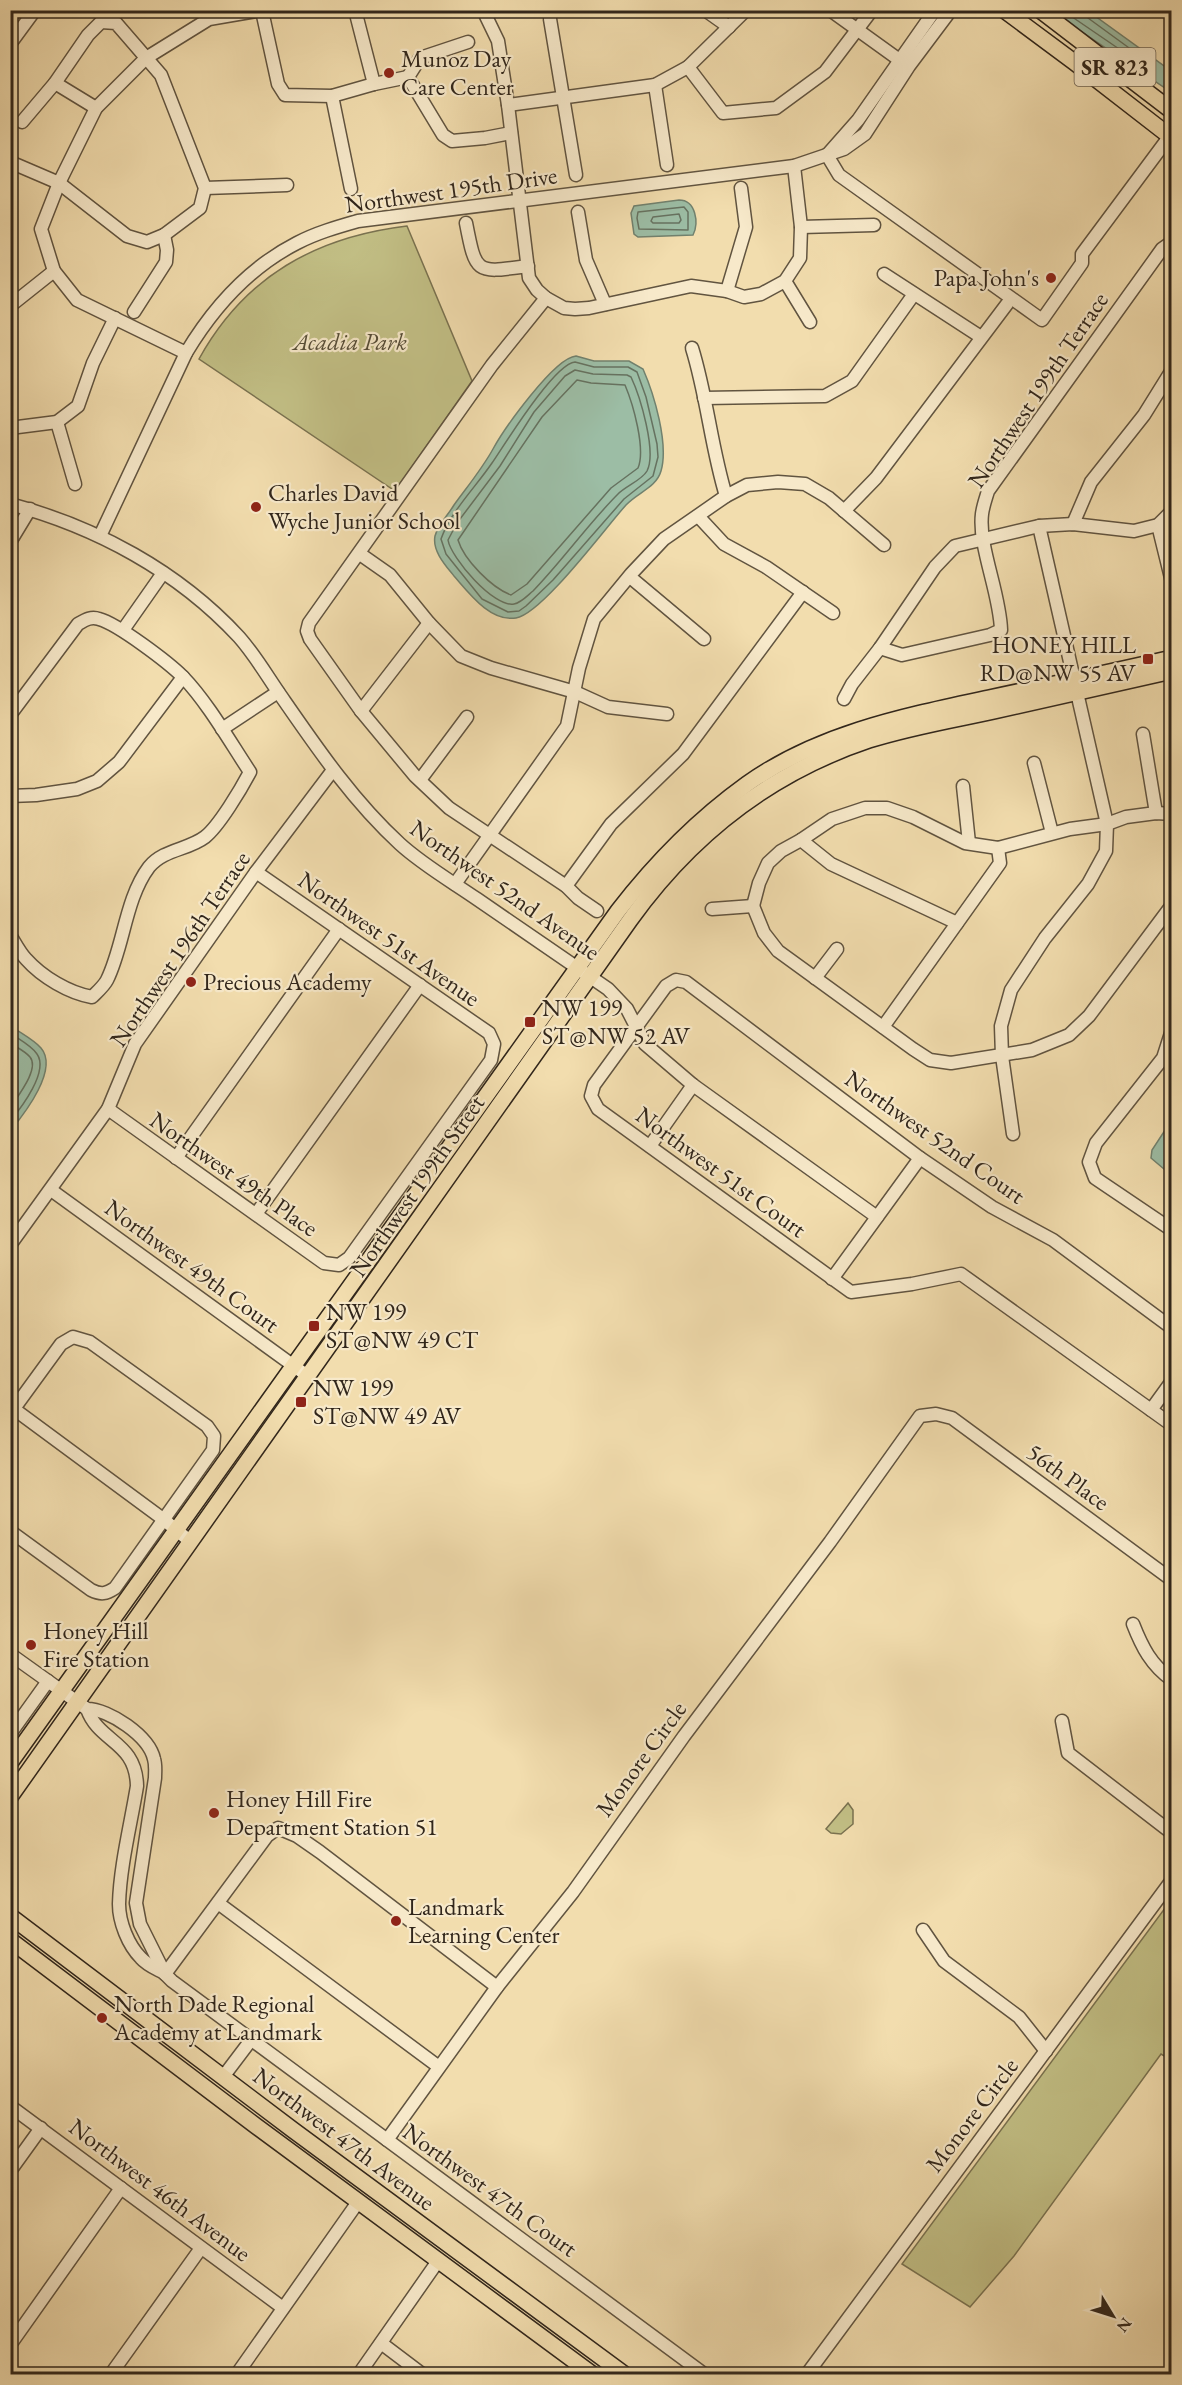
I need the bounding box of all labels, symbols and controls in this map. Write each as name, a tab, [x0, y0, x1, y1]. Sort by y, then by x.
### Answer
place label: Munoz Day Care Center	[401, 43, 514, 102]
road number: SR 823	[1074, 48, 1156, 86]
marker: Munoz Day Care Center	[382, 66, 396, 80]
street label: Northwest 195th Drive	[343, 159, 559, 220]
place label: Papa John's	[934, 262, 1039, 293]
marker: Papa John's	[1044, 271, 1058, 285]
street label: Northwest 199th Terrace	[960, 286, 1115, 494]
park label: Acadia Park	[291, 326, 407, 357]
place label: Charles David Wyche Junior School	[268, 477, 461, 536]
marker: Charles David Wyche Junior School	[249, 500, 263, 514]
place label: HONEY HILL RD@NW 55 AV	[980, 629, 1137, 688]
marker: HONEY HILL RD@NW 55 AV	[1141, 652, 1155, 666]
street label: Northwest 52nd Avenue	[404, 812, 606, 967]
street label: Northwest 196th Terrace	[102, 845, 257, 1053]
street label: Northwest 51st Avenue	[292, 864, 486, 1013]
place label: Precious Academy	[203, 966, 372, 997]
marker: Precious Academy	[184, 975, 198, 989]
place label: NW 199 ST@NW 52 AV	[542, 992, 691, 1051]
marker: NW 199 ST@NW 52 AV	[523, 1015, 537, 1029]
street label: Northwest 52nd Court	[839, 1063, 1032, 1211]
street label: Northwest 199th Street	[342, 1088, 491, 1283]
street label: Northwest 51st Court	[630, 1099, 813, 1244]
street label: Northwest 49th Place	[144, 1104, 324, 1243]
street label: Northwest 49th Court	[99, 1192, 286, 1340]
place label: NW 199 ST@NW 49 CT	[326, 1296, 479, 1355]
marker: NW 199 ST@NW 49 CT	[307, 1319, 321, 1333]
place label: NW 199 ST@NW 49 AV	[313, 1372, 462, 1431]
marker: NW 199 ST@NW 49 AV	[294, 1395, 308, 1409]
street label: 56th Place	[1021, 1436, 1116, 1517]
place label: Honey Hill Fire Station	[43, 1615, 150, 1674]
marker: Honey Hill Fire Station	[24, 1638, 38, 1652]
street label: Monore Circle	[588, 1695, 693, 1823]
place label: Honey Hill Fire Department Station 51	[226, 1783, 438, 1842]
marker: Honey Hill Fire Department Station 51	[207, 1806, 221, 1820]
place label: Landmark Learning Center	[408, 1891, 559, 1950]
marker: Landmark Learning Center	[389, 1914, 403, 1928]
place label: North Dade Regional Academy at Landmark	[113, 1988, 323, 2047]
marker: North Dade Regional Academy at Landmark	[95, 2011, 109, 2025]
street label: Monore Circle	[918, 2051, 1025, 2178]
street label: Northwest 47th Avenue	[247, 2060, 442, 2217]
street label: Northwest 46th Avenue	[63, 2111, 258, 2268]
street label: Northwest 47th Court	[397, 2116, 584, 2264]
north arrow	[1083, 2286, 1143, 2346]
text: N	[1112, 2313, 1137, 2337]

